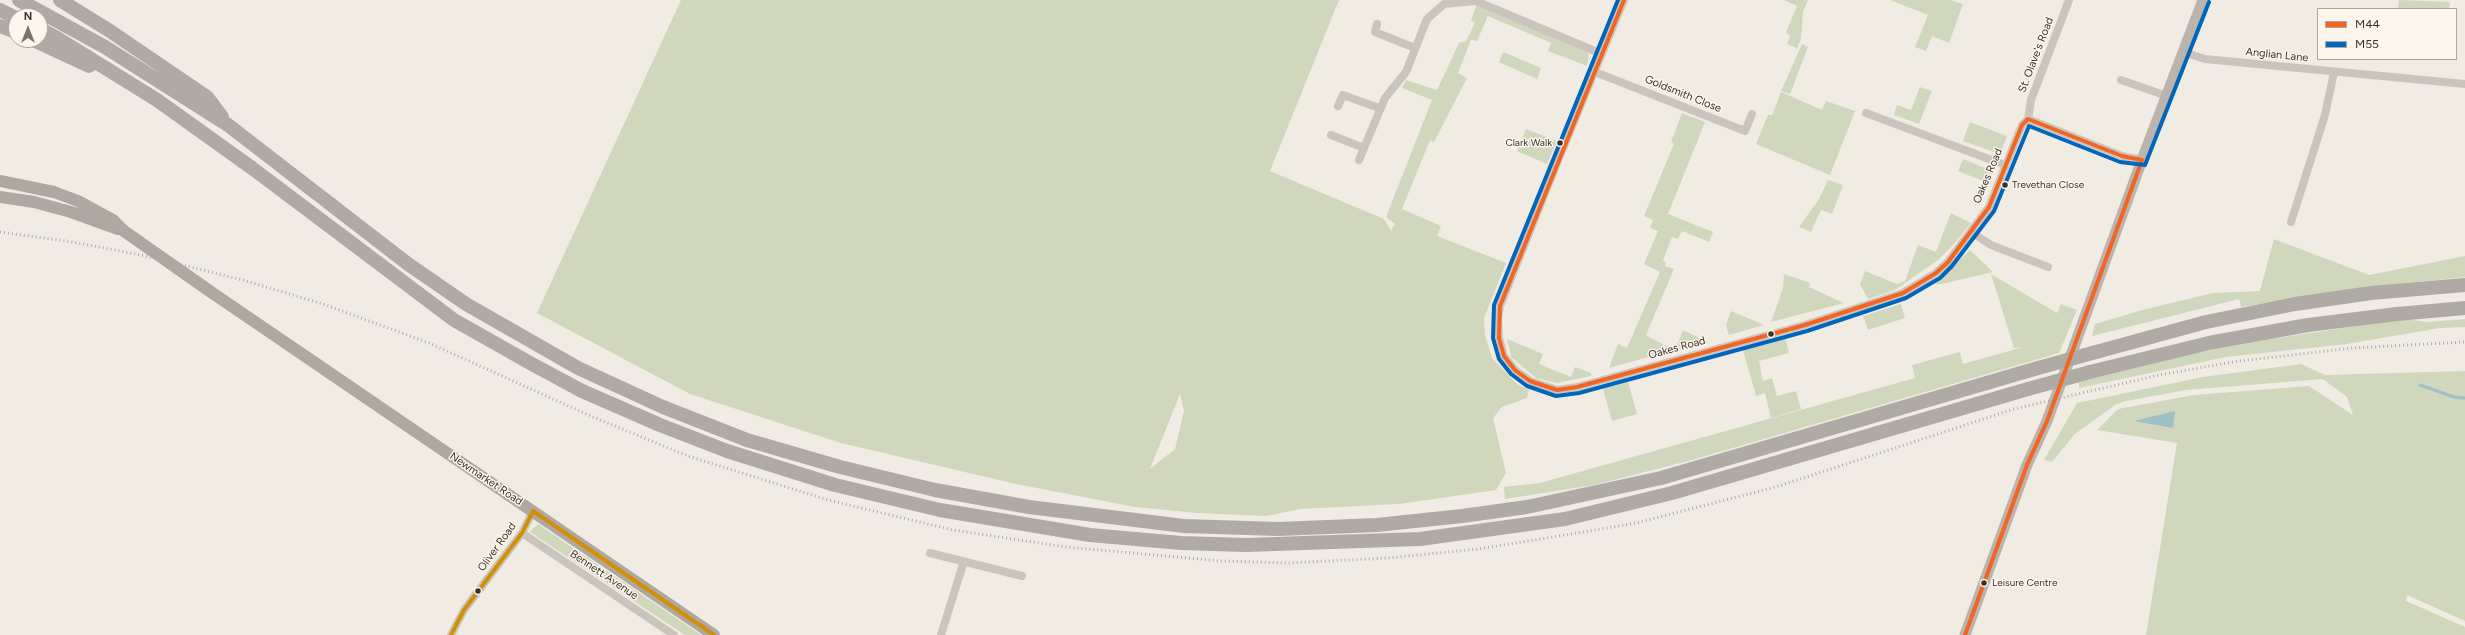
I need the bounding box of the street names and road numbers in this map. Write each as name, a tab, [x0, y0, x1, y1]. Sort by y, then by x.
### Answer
street label: St. Olave's Road	[2016, 16, 2056, 94]
street label: Anglian Lane	[2245, 45, 2309, 65]
street label: Goldsmith Close	[1643, 73, 1723, 115]
street label: Oakes Road	[1970, 146, 2006, 206]
street label: Oakes Road	[1647, 334, 1707, 362]
street label: Newmarket Road	[447, 450, 525, 508]
street label: Oliver Road	[475, 520, 519, 574]
street label: Bennett Avenue	[567, 547, 641, 603]

